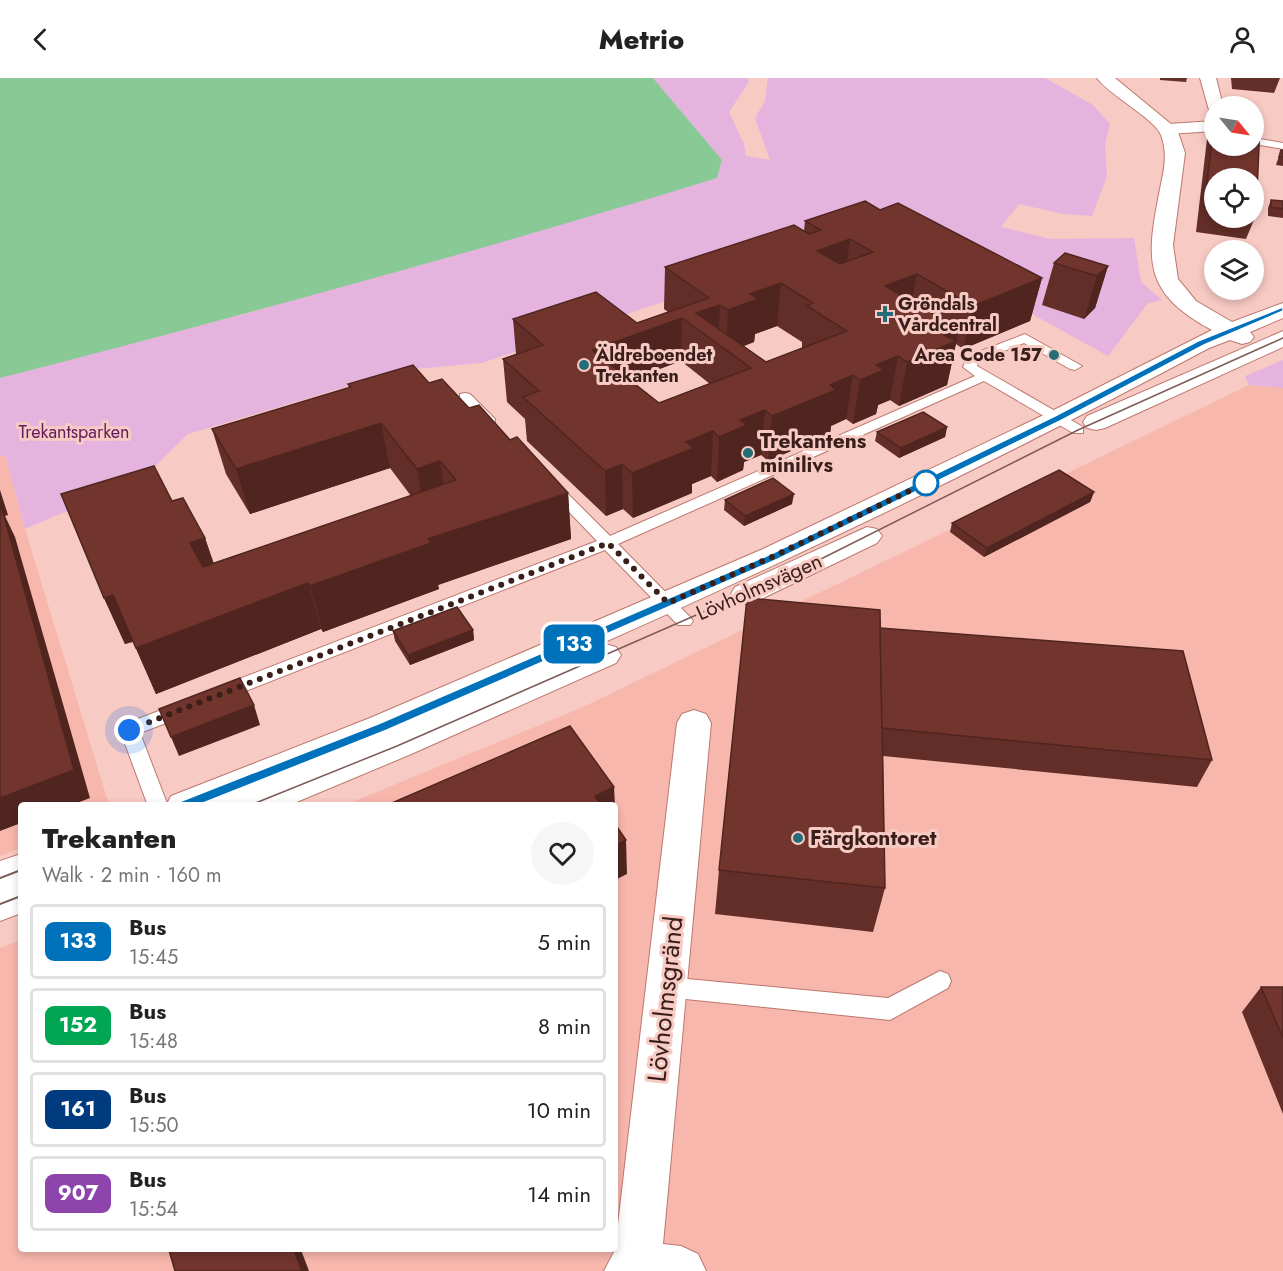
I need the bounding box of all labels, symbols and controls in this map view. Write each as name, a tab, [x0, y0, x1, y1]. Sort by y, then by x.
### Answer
text: Metrio	[599, 20, 684, 59]
icon: back	[24, 23, 57, 56]
icon: person	[1226, 23, 1259, 56]
north arrow	[1204, 96, 1264, 156]
map controls	[1204, 96, 1264, 300]
button: locate	[1204, 168, 1264, 228]
button: layers	[1204, 240, 1264, 300]
place label: Gröndals Vårdcentral	[897, 291, 997, 338]
marker: Gröndals Vårdcentral	[876, 305, 894, 323]
place label: Äldreboendet Trekanten	[595, 342, 712, 389]
place label: Area Code 157	[914, 342, 1042, 368]
marker: Area Code 157	[1047, 348, 1061, 362]
marker: Äldreboendet Trekanten	[577, 358, 591, 372]
park label: Trekantsparken	[18, 419, 130, 445]
place label: Trekantens minilivs	[760, 426, 867, 480]
marker: Trekantens minilivs	[741, 446, 755, 460]
unlabelled marker	[913, 470, 939, 496]
street label: Lövholmsvägen	[691, 546, 827, 628]
line badge: 133	[540, 624, 608, 664]
text: 133	[556, 629, 592, 659]
your location	[114, 715, 144, 745]
text: Trekanten	[42, 818, 177, 859]
button: heart	[531, 822, 594, 885]
place label: Färgkontoret	[810, 823, 937, 853]
marker: Färgkontoret	[791, 831, 805, 845]
text: Walk · 2 min · 160 m	[42, 861, 222, 890]
text: Bus	[129, 911, 166, 943]
street label: Lövholmsgränd	[637, 914, 693, 1084]
text: 133	[60, 926, 96, 956]
text: 5 min	[538, 926, 591, 958]
text: 15:45	[129, 943, 178, 972]
text: Bus	[129, 995, 166, 1027]
text: 152	[59, 1010, 97, 1040]
text: 8 min	[538, 1010, 591, 1042]
text: 15:48	[129, 1027, 178, 1056]
text: Bus	[129, 1079, 166, 1111]
text: 161	[60, 1094, 96, 1124]
text: 10 min	[527, 1094, 591, 1126]
text: 15:50	[129, 1111, 179, 1140]
text: Bus	[129, 1163, 166, 1195]
text: 907	[58, 1178, 98, 1208]
text: 14 min	[527, 1178, 591, 1210]
text: 15:54	[129, 1195, 178, 1224]

